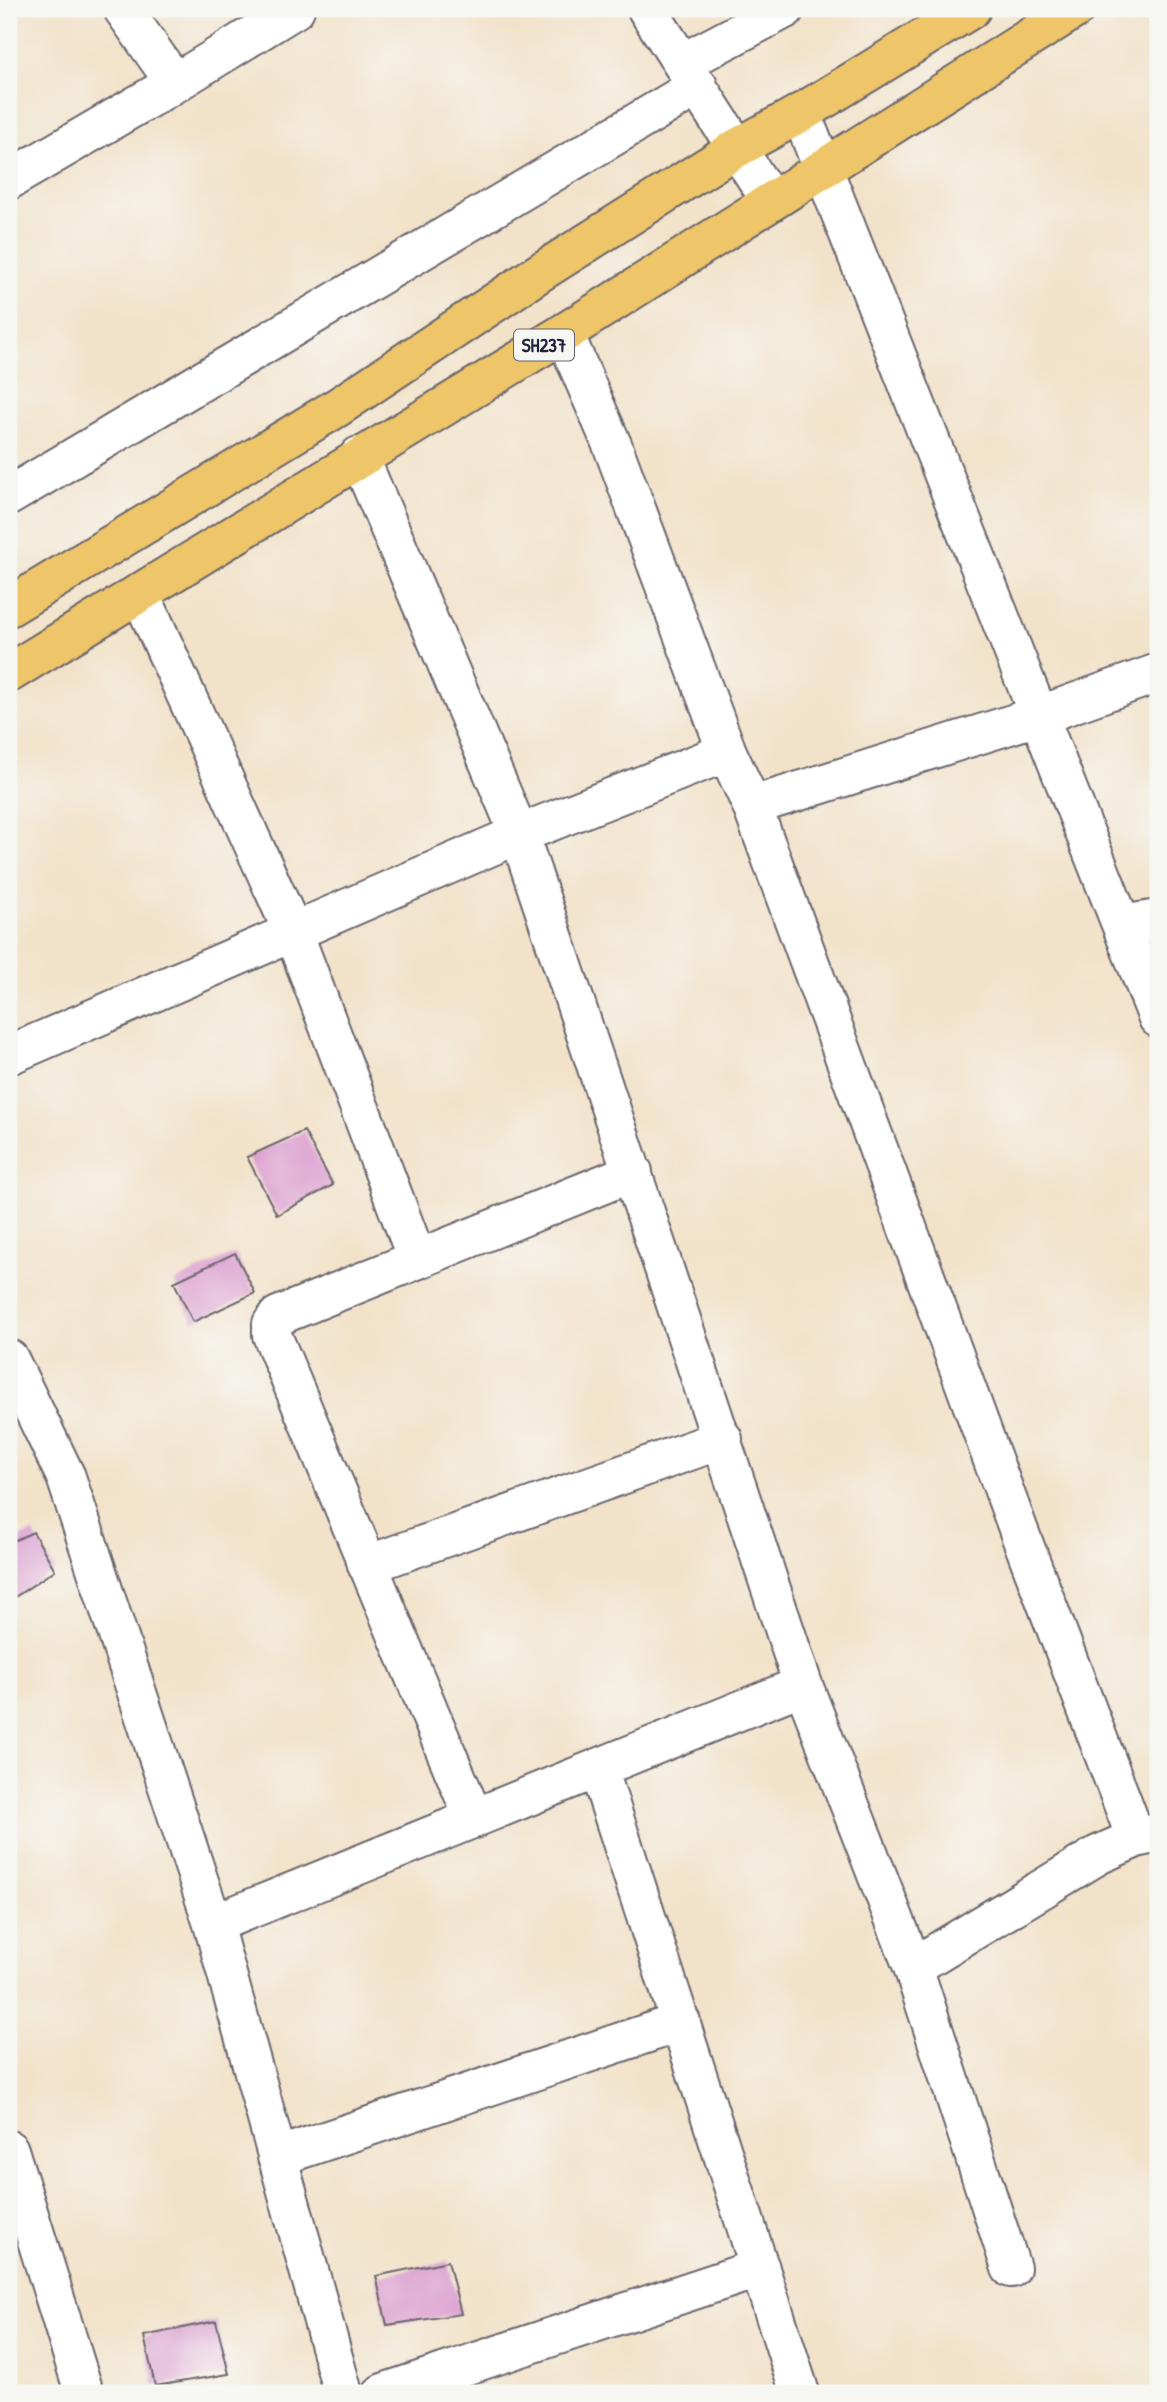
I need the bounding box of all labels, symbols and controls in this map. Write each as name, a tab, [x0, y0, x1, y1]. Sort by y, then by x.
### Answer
road number: SH237	[514, 330, 574, 360]

